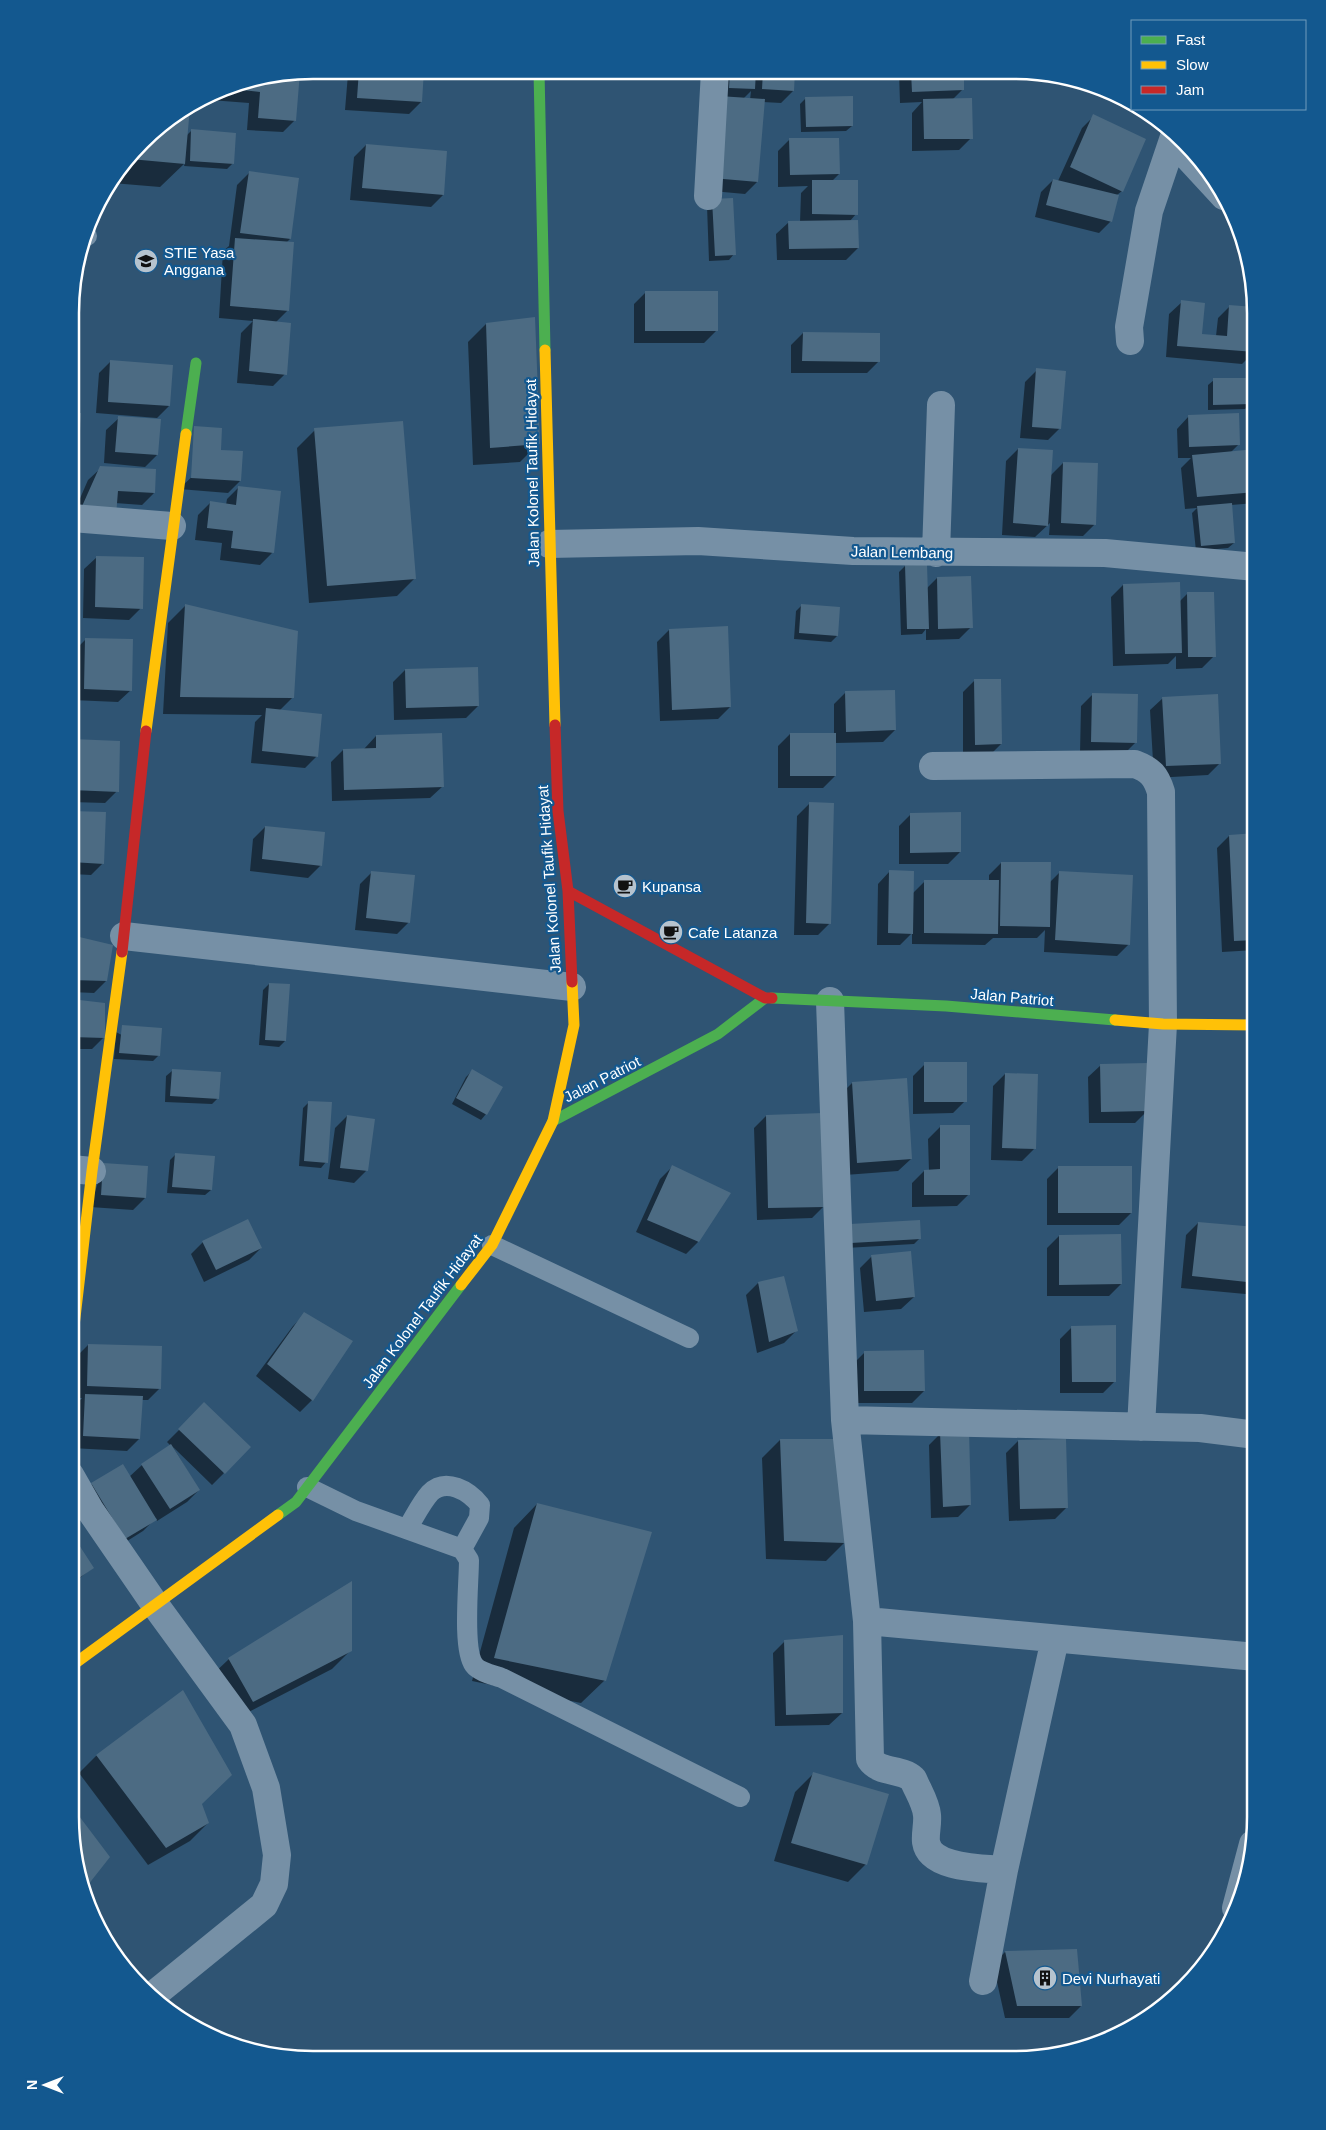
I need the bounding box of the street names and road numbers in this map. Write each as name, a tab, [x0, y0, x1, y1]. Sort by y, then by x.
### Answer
street label: Jalan Kolonel Taufik Hidayat	[522, 378, 542, 567]
street label: Jalan Lembang	[851, 543, 953, 561]
street label: Jalan Kolonel Taufik Hidayat	[534, 784, 564, 973]
street label: Jalan Patriot	[970, 985, 1055, 1009]
street label: Jalan Patriot	[561, 1052, 644, 1106]
street label: Jalan Kolonel Taufik Hidayat	[359, 1230, 486, 1391]

